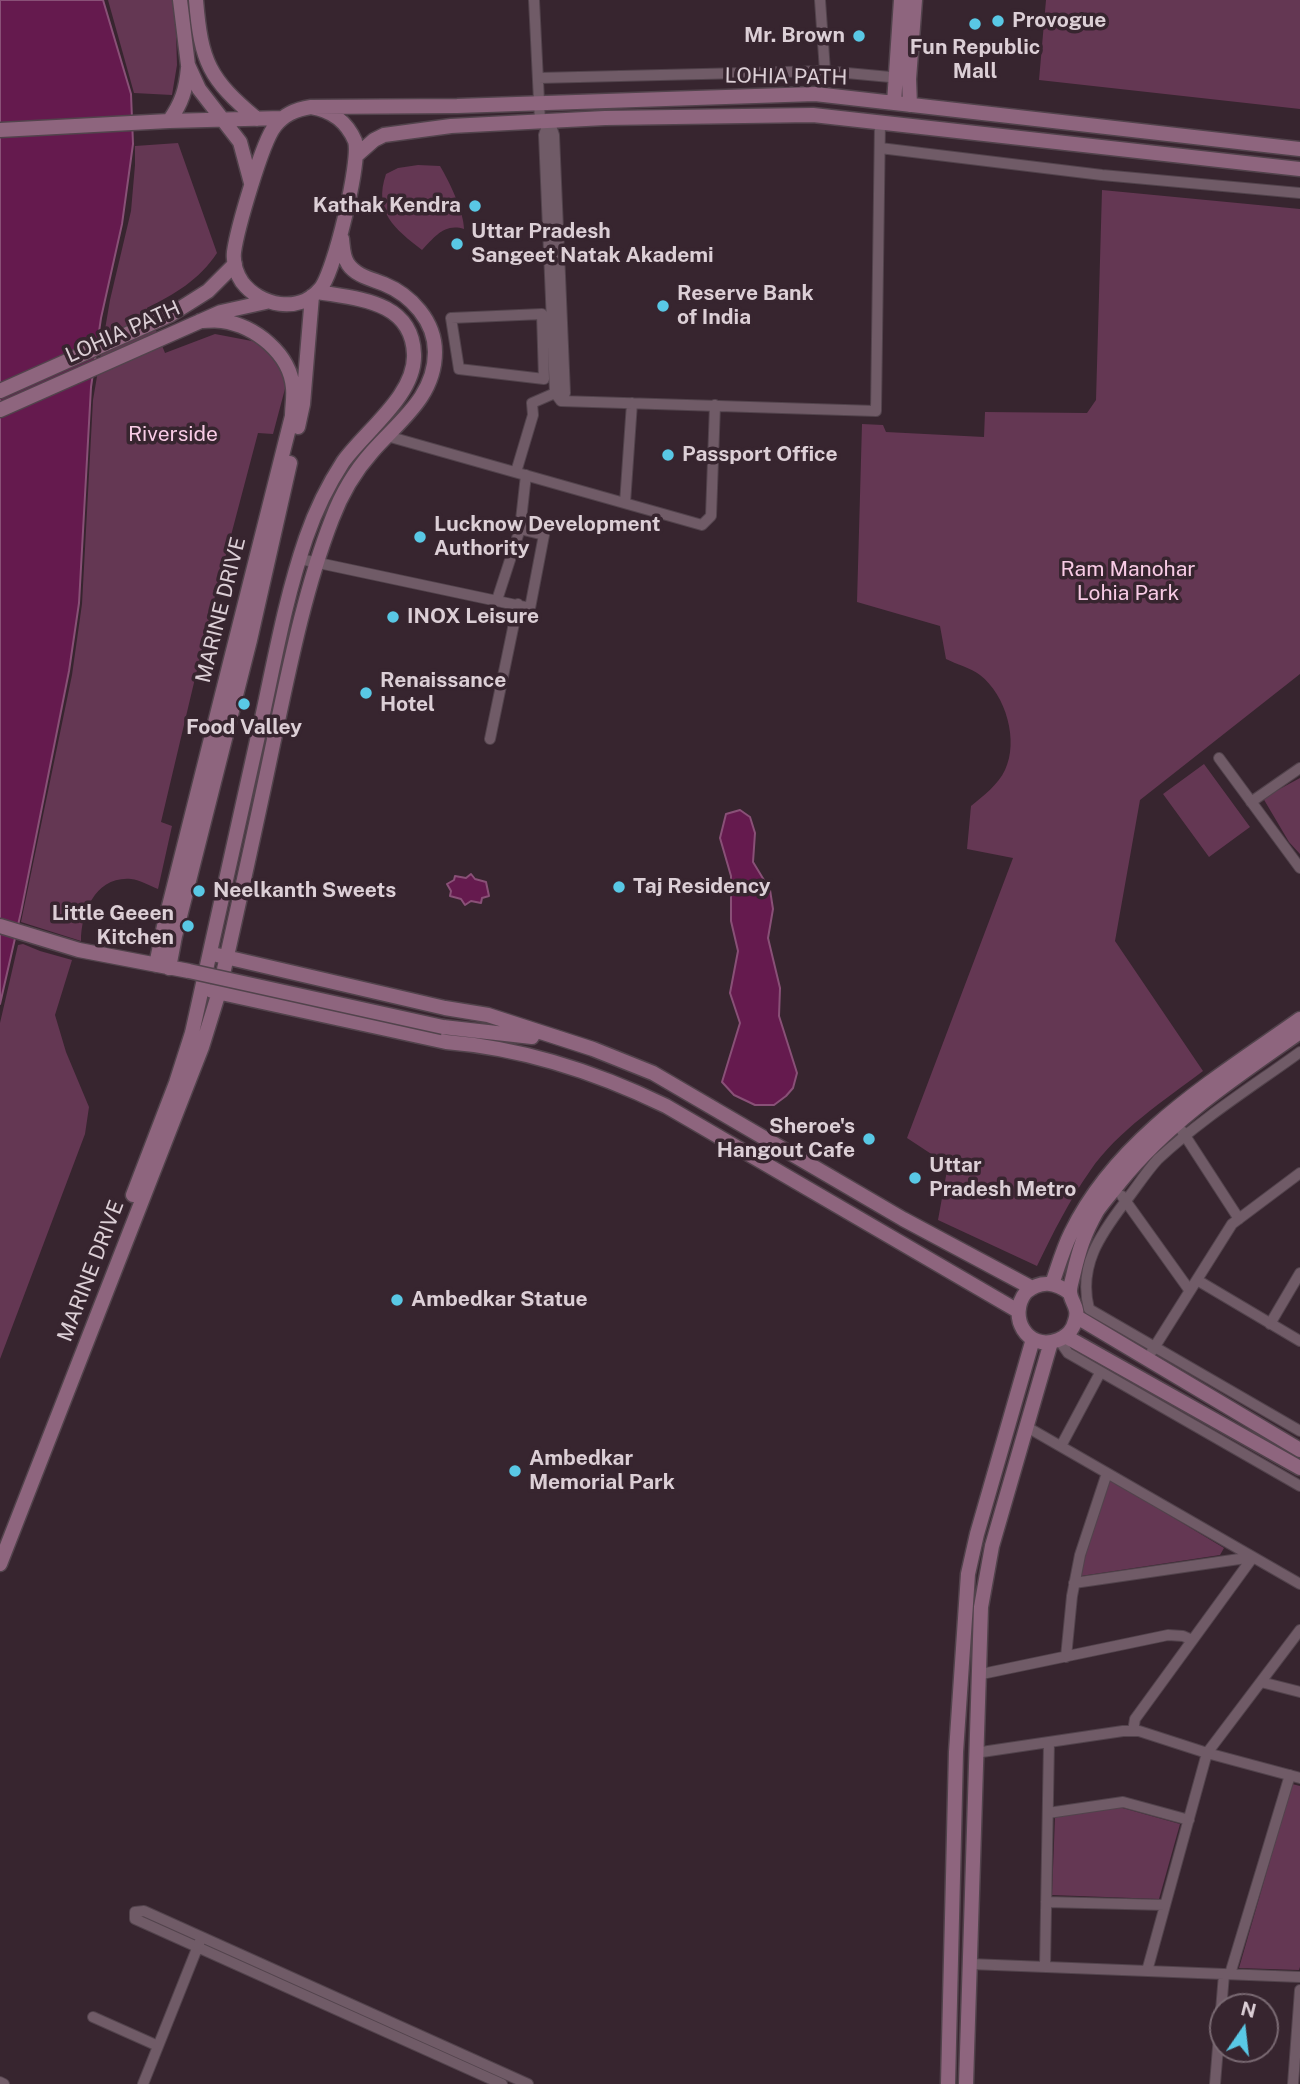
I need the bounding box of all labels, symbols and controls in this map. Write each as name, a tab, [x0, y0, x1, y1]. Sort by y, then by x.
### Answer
place label: Provogue	[1012, 8, 1106, 34]
marker: Provogue	[990, 13, 1006, 29]
marker: Fun Republic Mall	[967, 16, 983, 32]
place label: Mr. Brown	[744, 23, 845, 49]
marker: Mr. Brown	[851, 28, 867, 44]
place label: Fun Republic Mall	[910, 35, 1040, 85]
street label: LOHIA PATH	[724, 63, 848, 91]
place label: Kathak Kendra	[313, 193, 461, 219]
marker: Kathak Kendra	[467, 198, 483, 214]
place label: Uttar Pradesh Sangeet Natak Akademi	[471, 219, 714, 269]
marker: Uttar Pradesh Sangeet Natak Akademi	[449, 236, 465, 252]
place label: Reserve Bank of India	[677, 281, 814, 331]
street label: LOHIA PATH	[62, 295, 184, 369]
marker: Reserve Bank of India	[655, 298, 671, 314]
park label: Riverside	[128, 422, 218, 448]
place label: Passport Office	[682, 442, 838, 468]
marker: Passport Office	[660, 447, 676, 463]
place label: Lucknow Development Authority	[434, 512, 660, 562]
marker: Lucknow Development Authority	[412, 529, 428, 545]
street label: MARINE DRIVE	[191, 534, 251, 686]
park label: Ram Manohar Lohia Park	[1061, 557, 1195, 607]
place label: INOX Leisure	[407, 604, 539, 630]
marker: INOX Leisure	[385, 609, 401, 625]
place label: Renaissance Hotel	[380, 668, 506, 718]
marker: Renaissance Hotel	[358, 685, 374, 701]
marker: Food Valley	[236, 696, 252, 712]
place label: Food Valley	[186, 715, 302, 741]
place label: Taj Residency	[633, 874, 771, 900]
place label: Neelkanth Sweets	[213, 878, 396, 904]
marker: Taj Residency	[611, 879, 627, 895]
marker: Neelkanth Sweets	[191, 883, 207, 899]
place label: Little Geeen Kitchen	[52, 901, 174, 951]
marker: Little Geeen Kitchen	[180, 918, 196, 934]
place label: Sheroe's Hangout Cafe	[717, 1114, 855, 1164]
marker: Sheroe's Hangout Cafe	[861, 1131, 877, 1147]
place label: Uttar Pradesh Metro	[929, 1153, 1076, 1203]
marker: Uttar Pradesh Metro	[907, 1170, 923, 1186]
street label: MARINE DRIVE	[52, 1197, 130, 1345]
place label: Ambedkar Statue	[411, 1287, 588, 1313]
marker: Ambedkar Statue	[389, 1292, 405, 1308]
place label: Ambedkar Memorial Park	[529, 1446, 675, 1496]
marker: Ambedkar Memorial Park	[507, 1463, 523, 1479]
north arrow	[1209, 1993, 1279, 2063]
text: N	[1239, 1997, 1258, 2022]

